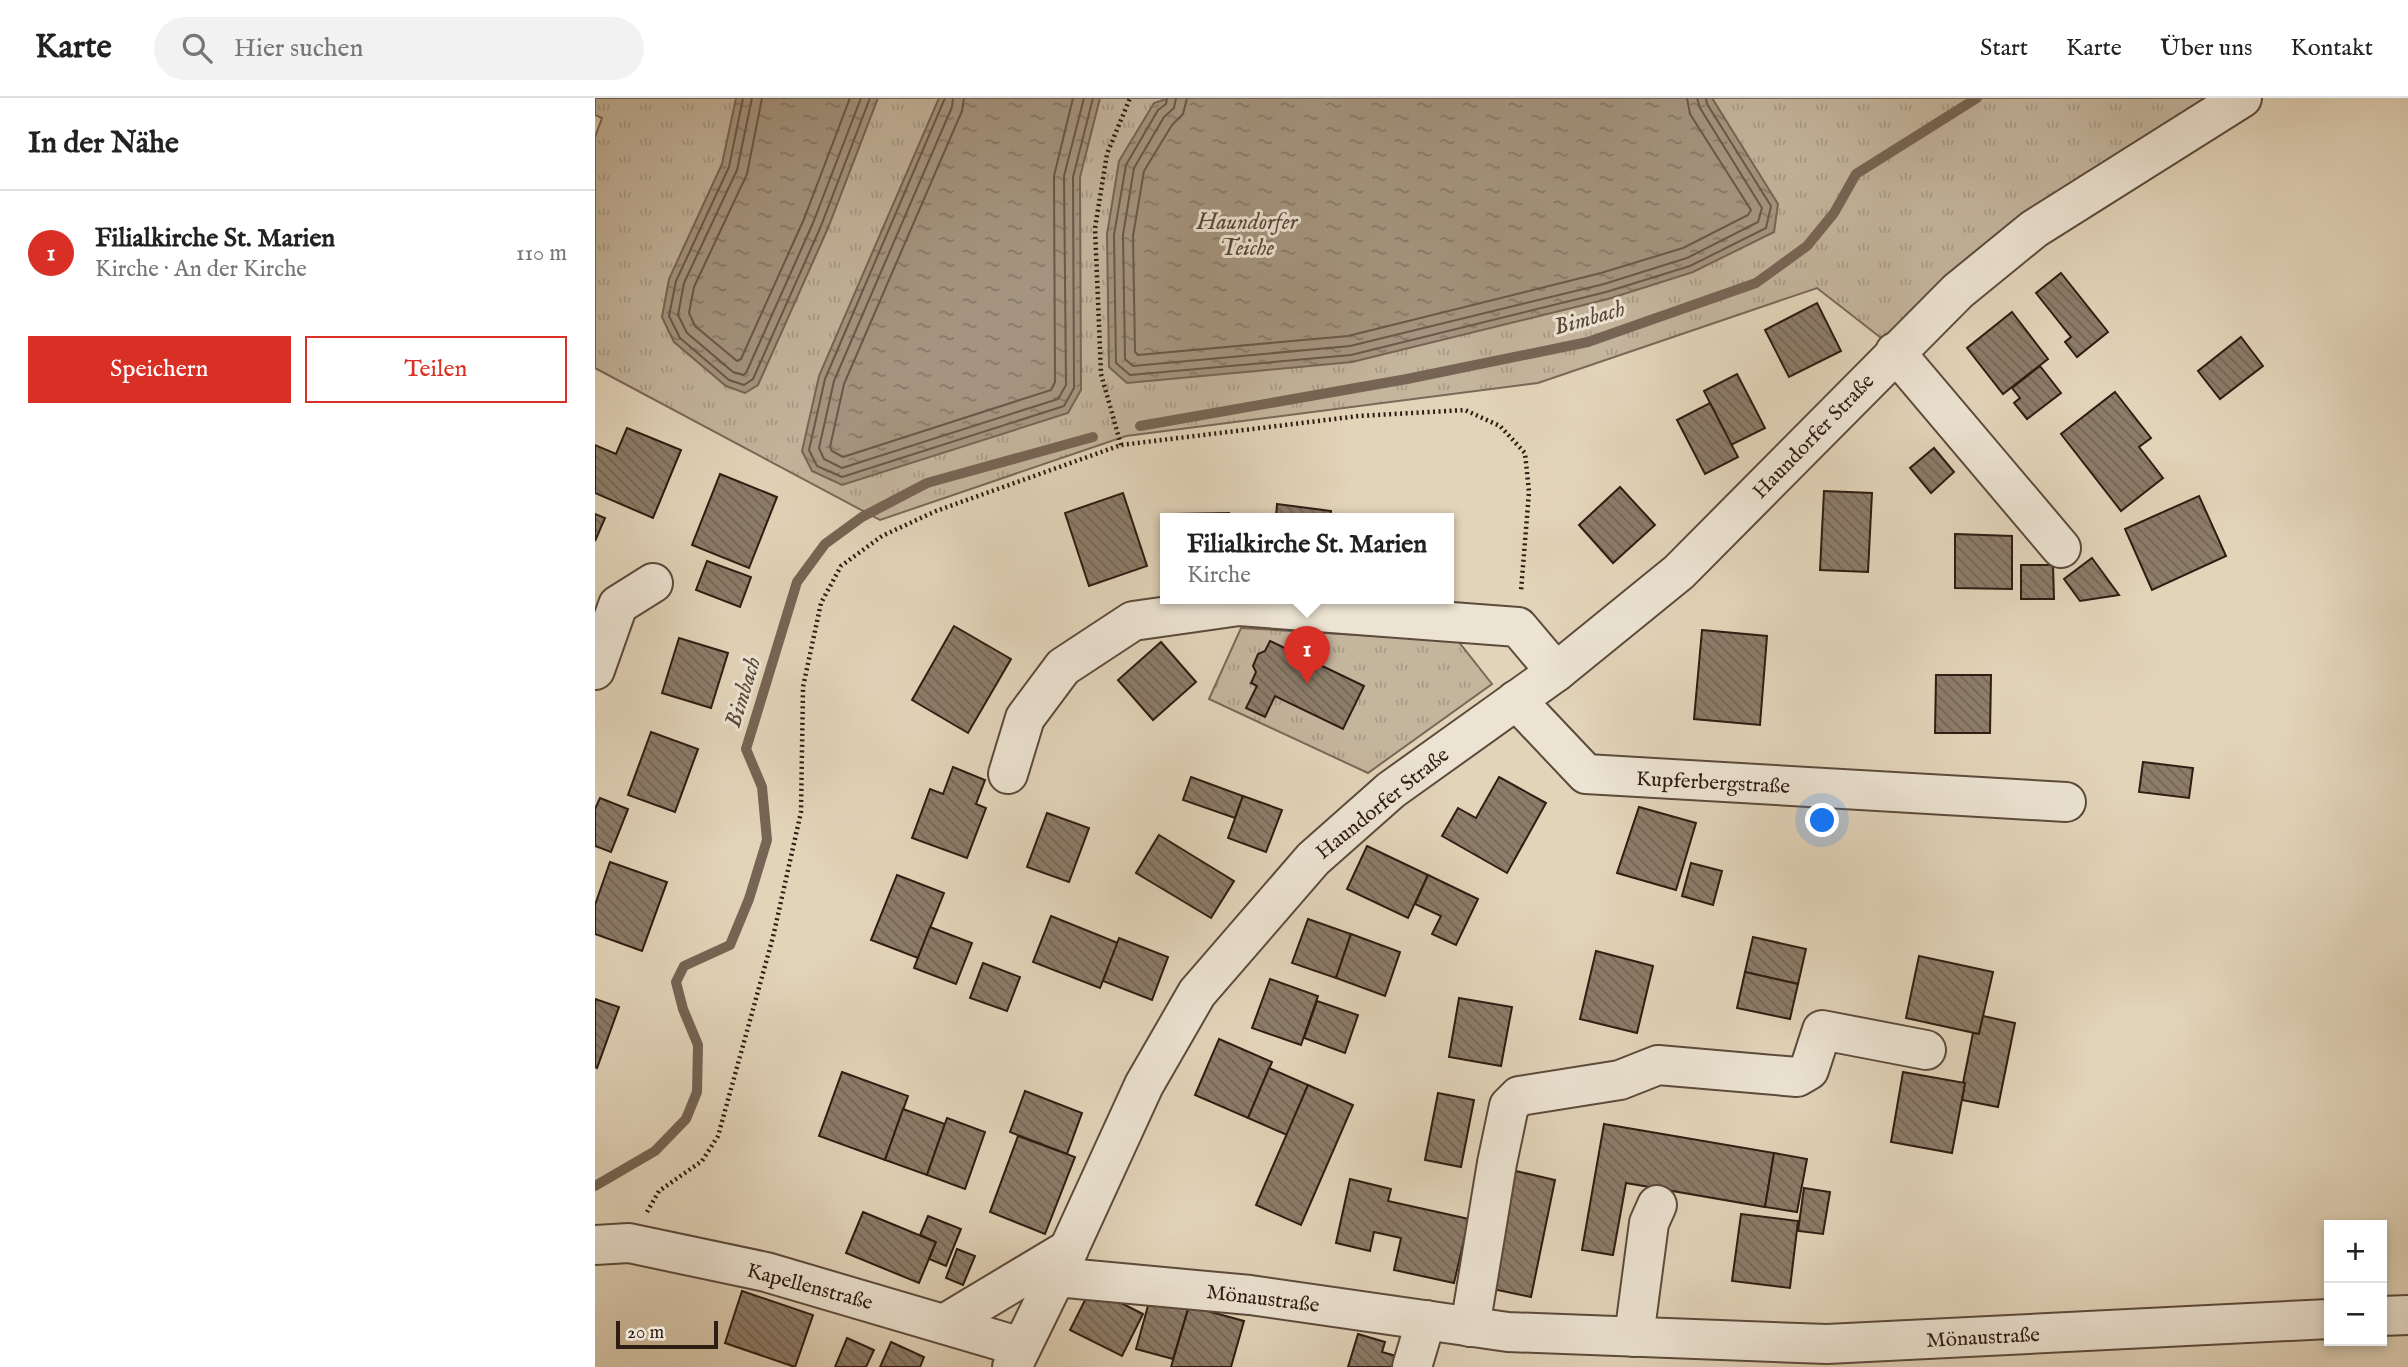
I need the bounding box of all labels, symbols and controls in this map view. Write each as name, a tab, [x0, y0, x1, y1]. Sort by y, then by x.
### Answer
search box	[154, 17, 644, 80]
text: Karte	[35, 27, 112, 69]
icon: search	[178, 29, 216, 67]
text: Hier suchen	[234, 32, 363, 65]
text: Start	[1980, 33, 2028, 64]
text: Karte	[2066, 33, 2122, 64]
text: Über uns	[2160, 33, 2252, 64]
text: Kontakt	[2290, 33, 2373, 64]
text: In der Nähe	[28, 125, 179, 163]
water label: Haundorfer Teiche	[1196, 208, 1299, 263]
text: Filialkirche St. Marien	[95, 222, 335, 255]
text: 1	[47, 239, 55, 268]
text: 110 m	[516, 239, 567, 268]
text: Kirche · An der Kirche	[95, 255, 307, 284]
water label: Bimbach	[1551, 294, 1629, 342]
button: Speichern	[28, 336, 291, 403]
button: Teilen	[305, 336, 567, 403]
street label: Haundorfer Straße	[1747, 368, 1881, 505]
popup	[1160, 513, 1454, 604]
text: Filialkirche St. Marien	[1187, 528, 1427, 561]
text: Kirche	[1187, 561, 1251, 590]
pin: 1	[1284, 626, 1330, 684]
water label: Bimbach	[719, 653, 768, 731]
street label: Haundorfer Straße	[1311, 742, 1455, 866]
street label: Kupferbergstraße	[1635, 766, 1791, 801]
your location	[1805, 803, 1839, 837]
map controls	[2324, 1220, 2387, 1346]
button: +	[2324, 1220, 2387, 1283]
street label: Kapellenstraße	[744, 1258, 876, 1317]
street label: Mönaustraße	[1205, 1279, 1321, 1320]
button: −	[2324, 1283, 2387, 1346]
scale bar	[616, 1318, 717, 1350]
text: 20 m	[627, 1321, 664, 1345]
street label: Mönaustraße	[1926, 1322, 2041, 1355]

